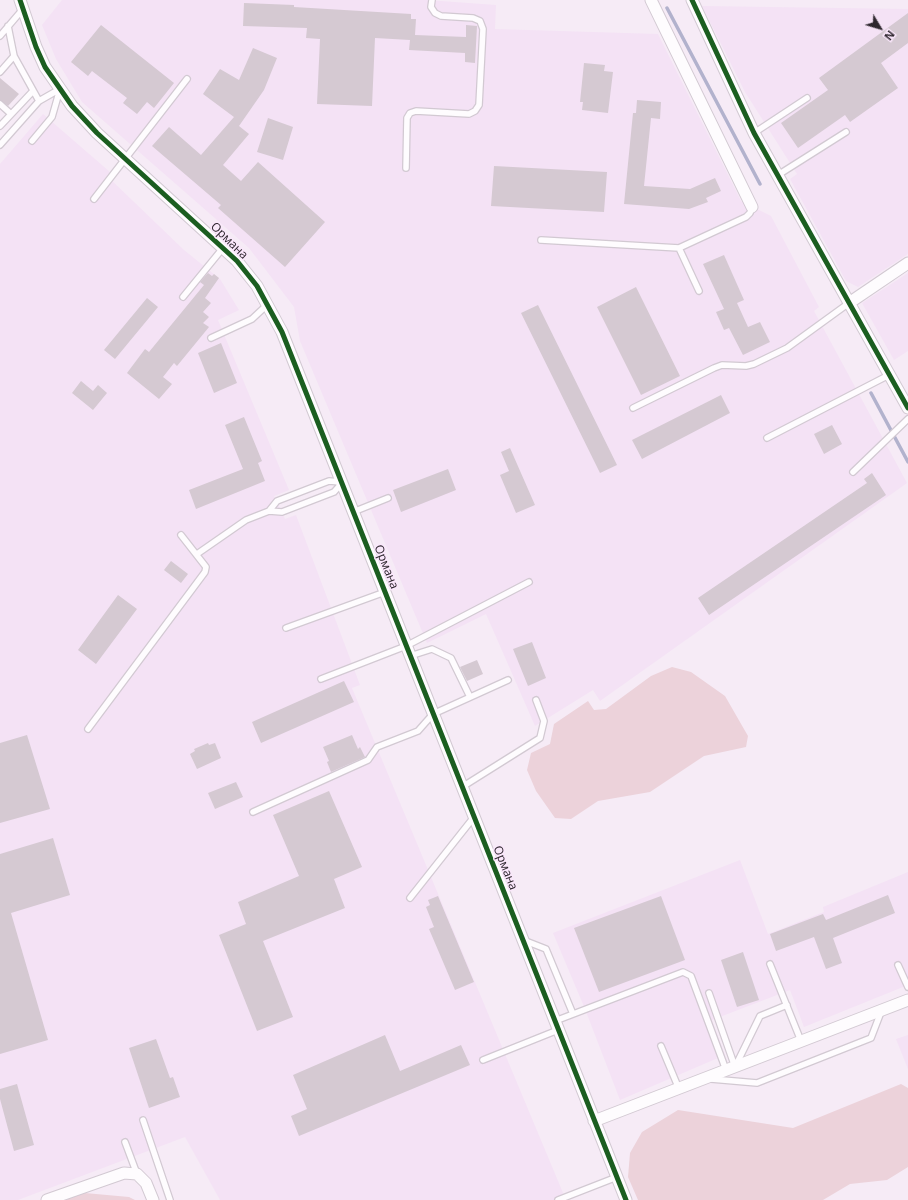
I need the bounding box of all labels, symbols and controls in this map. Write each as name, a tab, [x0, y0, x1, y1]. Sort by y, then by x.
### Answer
north arrow	[860, 8, 900, 48]
text: N	[881, 28, 899, 44]
street label: Ормана	[207, 220, 251, 262]
street label: Ормана	[371, 543, 401, 591]
street label: Ормана	[490, 844, 520, 892]

